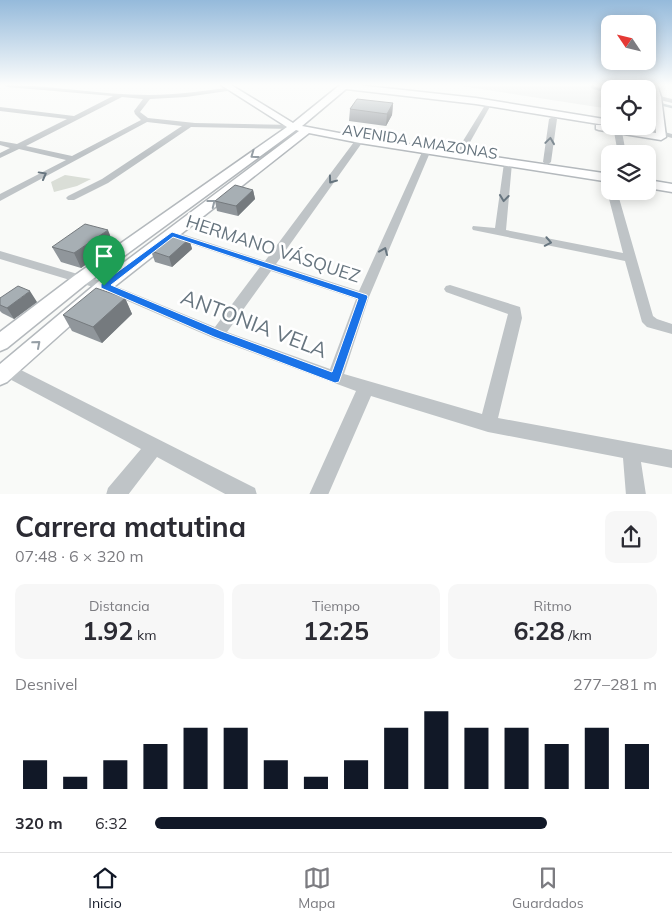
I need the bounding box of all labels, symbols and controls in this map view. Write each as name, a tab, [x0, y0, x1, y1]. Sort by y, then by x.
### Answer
north arrow	[601, 15, 656, 70]
map controls	[601, 15, 656, 200]
button: locate	[601, 80, 656, 135]
street label: AVENIDA AMAZONAS	[341, 120, 499, 163]
one-way arrow	[544, 136, 555, 144]
button: layers	[601, 145, 656, 200]
one-way arrow	[250, 149, 260, 158]
one-way arrow	[37, 171, 46, 181]
one-way arrow	[329, 174, 337, 183]
one-way arrow	[499, 194, 510, 202]
one-way arrow	[206, 200, 216, 209]
street label: HERMANO VÁSQUEZ	[183, 209, 363, 288]
pin	[83, 235, 125, 286]
one-way arrow	[544, 236, 552, 247]
icon: arrive	[90, 242, 118, 270]
one-way arrow	[377, 247, 388, 256]
street label: ANTONIA VELA	[178, 283, 332, 363]
one-way arrow	[31, 342, 40, 350]
text: Carrera matutina	[15, 509, 246, 544]
button: share	[605, 511, 657, 563]
text: 07:48 · 6 × 320 m	[15, 546, 144, 566]
text: Distancia	[89, 597, 150, 615]
text: Tiempo	[312, 597, 360, 615]
text: Ritmo	[534, 597, 572, 615]
text: 1.92	[82, 615, 133, 646]
text: 12:25	[303, 615, 369, 646]
text: 6:28	[514, 615, 565, 646]
text: km	[133, 626, 157, 644]
text: /km	[565, 626, 592, 644]
text: Desnivel	[15, 674, 78, 694]
text: 277–281 m	[573, 674, 657, 694]
text: 320 m	[15, 813, 63, 833]
text: 6:32	[95, 813, 127, 833]
tab: Inicio	[88, 864, 122, 912]
tab: Mapa	[298, 864, 335, 912]
tab: Guardados	[512, 864, 584, 912]

